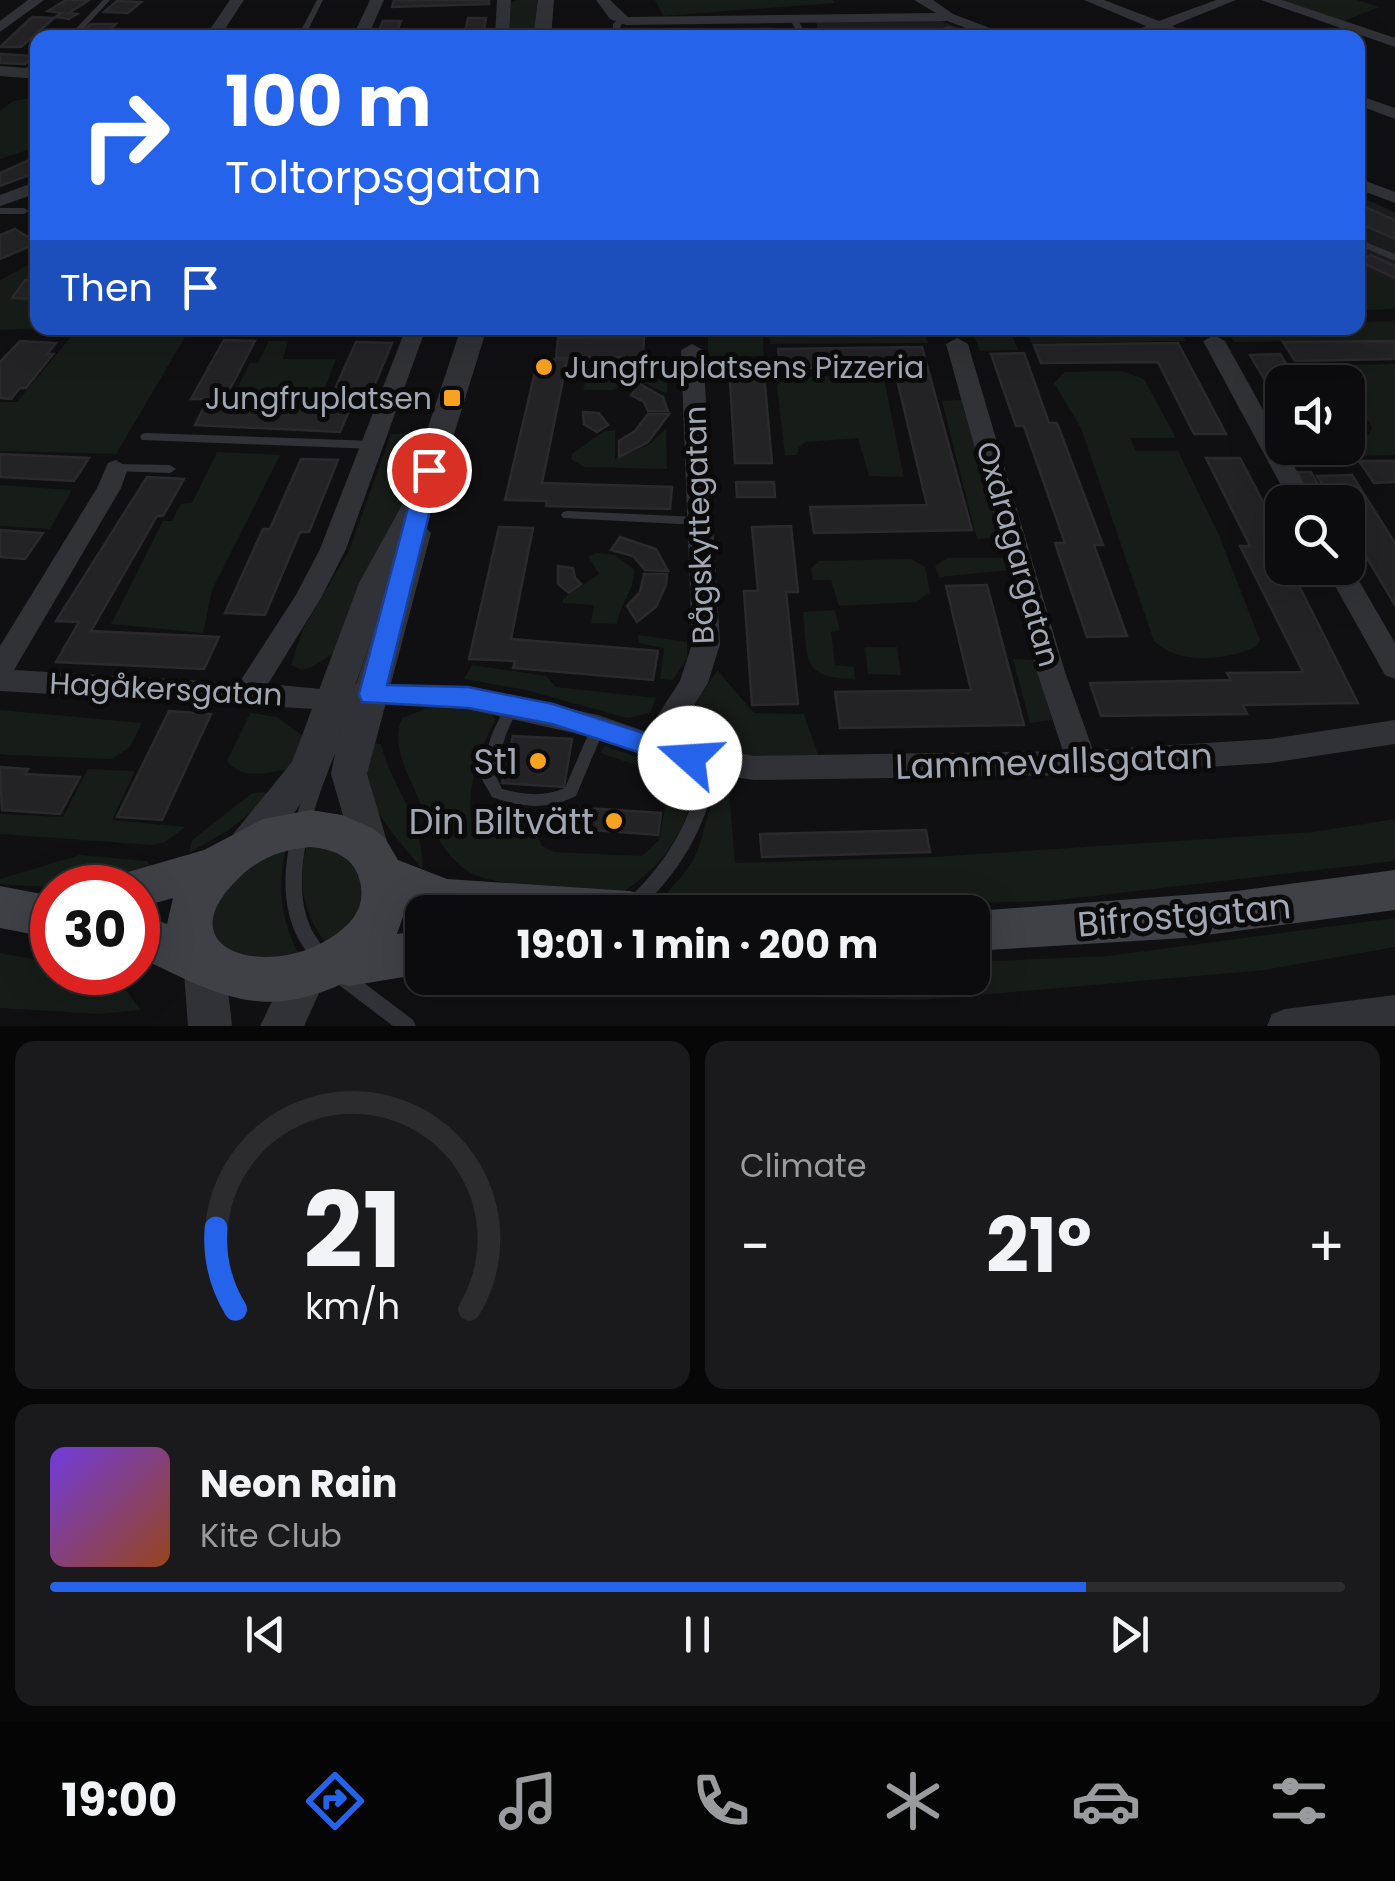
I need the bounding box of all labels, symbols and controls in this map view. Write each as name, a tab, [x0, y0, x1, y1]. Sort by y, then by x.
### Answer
text: 100 m	[225, 52, 432, 151]
icon: right	[60, 70, 190, 200]
text: Toltorpsgatan	[225, 146, 542, 209]
icon: arrive	[173, 260, 228, 315]
text: Then	[60, 261, 153, 314]
place label: Jungfruplatsens Pizzeria	[564, 346, 924, 389]
marker: Jungfruplatsens Pizzeria	[533, 356, 555, 378]
map controls	[1265, 365, 1365, 585]
button: sound	[1265, 365, 1365, 465]
place label: Jungfruplatsen	[205, 377, 432, 420]
marker: Jungfruplatsen	[441, 387, 463, 409]
street label: Bågskyttegatan	[673, 405, 725, 645]
pin	[387, 428, 472, 513]
street label: Oxdragargatan	[965, 436, 1071, 672]
icon: arrive	[402, 443, 457, 498]
button: search	[1265, 485, 1365, 585]
street label: Hagåkersgatan	[48, 661, 284, 717]
position arrow	[638, 706, 742, 810]
street label: Lammevallsgatan	[894, 731, 1214, 791]
place label: St1	[474, 737, 518, 786]
marker: St1	[527, 750, 549, 772]
place label: Din Biltvätt	[409, 797, 594, 846]
marker: Din Biltvätt	[603, 810, 625, 832]
speed limit sign: 30	[30, 865, 160, 995]
street label: Bifrostgatan	[1075, 881, 1293, 949]
text: 19:01 · 1 min · 200 m	[517, 918, 878, 971]
text: Climate	[740, 1143, 867, 1188]
text: 21	[303, 1158, 402, 1303]
text: 21°	[986, 1193, 1092, 1298]
text: −	[740, 1208, 770, 1285]
text: +	[1307, 1208, 1345, 1285]
text: km/h	[305, 1281, 400, 1332]
text: Neon Rain	[200, 1457, 397, 1510]
text: Kite Club	[200, 1513, 342, 1558]
icon: previous	[238, 1607, 293, 1662]
icon: pause	[670, 1607, 725, 1662]
icon: next	[1102, 1607, 1157, 1662]
icon: directions	[300, 1766, 370, 1836]
icon: music	[493, 1766, 563, 1836]
icon: phone	[686, 1766, 756, 1836]
icon: climate	[878, 1766, 948, 1836]
icon: car	[1071, 1766, 1141, 1836]
icon: filters	[1264, 1766, 1334, 1836]
text: 19:00	[61, 1769, 177, 1832]

